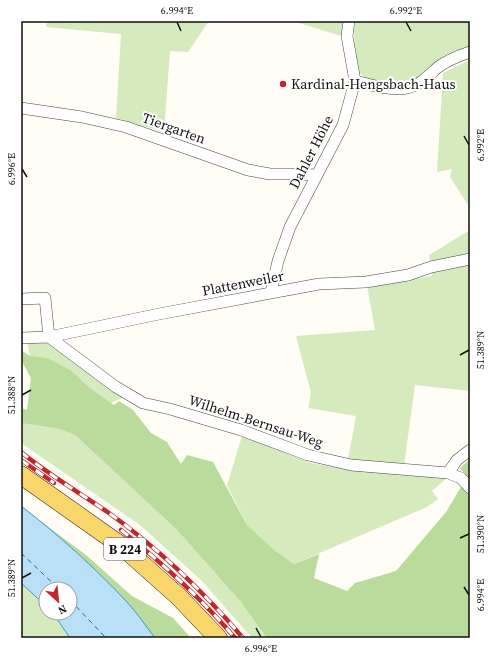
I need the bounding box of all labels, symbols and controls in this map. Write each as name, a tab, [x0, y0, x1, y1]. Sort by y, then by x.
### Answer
text: 6.994°E	[161, 4, 193, 17]
text: 6.992°E	[390, 4, 422, 17]
place label: Kardinal-Hengsbach-Haus	[291, 74, 456, 94]
marker: Kardinal-Hengsbach-Haus	[278, 79, 288, 89]
street label: Tiergarten	[140, 107, 209, 149]
street label: Dahler Höhe	[284, 112, 338, 192]
text: 6.992°E	[474, 129, 487, 161]
text: 6.996°E	[5, 153, 18, 185]
street label: Plattenweiler	[200, 265, 286, 301]
text: 51.389°N	[474, 331, 487, 369]
text: 51.388°N	[5, 376, 18, 414]
street label: Wilhelm-Bernsau-Weg	[186, 390, 326, 452]
text: 51.390°N	[474, 515, 487, 553]
road number: B 224	[104, 538, 146, 560]
text: 51.389°N	[5, 559, 18, 597]
text: 6.994°E	[474, 579, 487, 611]
north arrow	[38, 581, 78, 621]
text: N	[55, 601, 69, 618]
text: 6.996°E	[245, 642, 277, 655]

